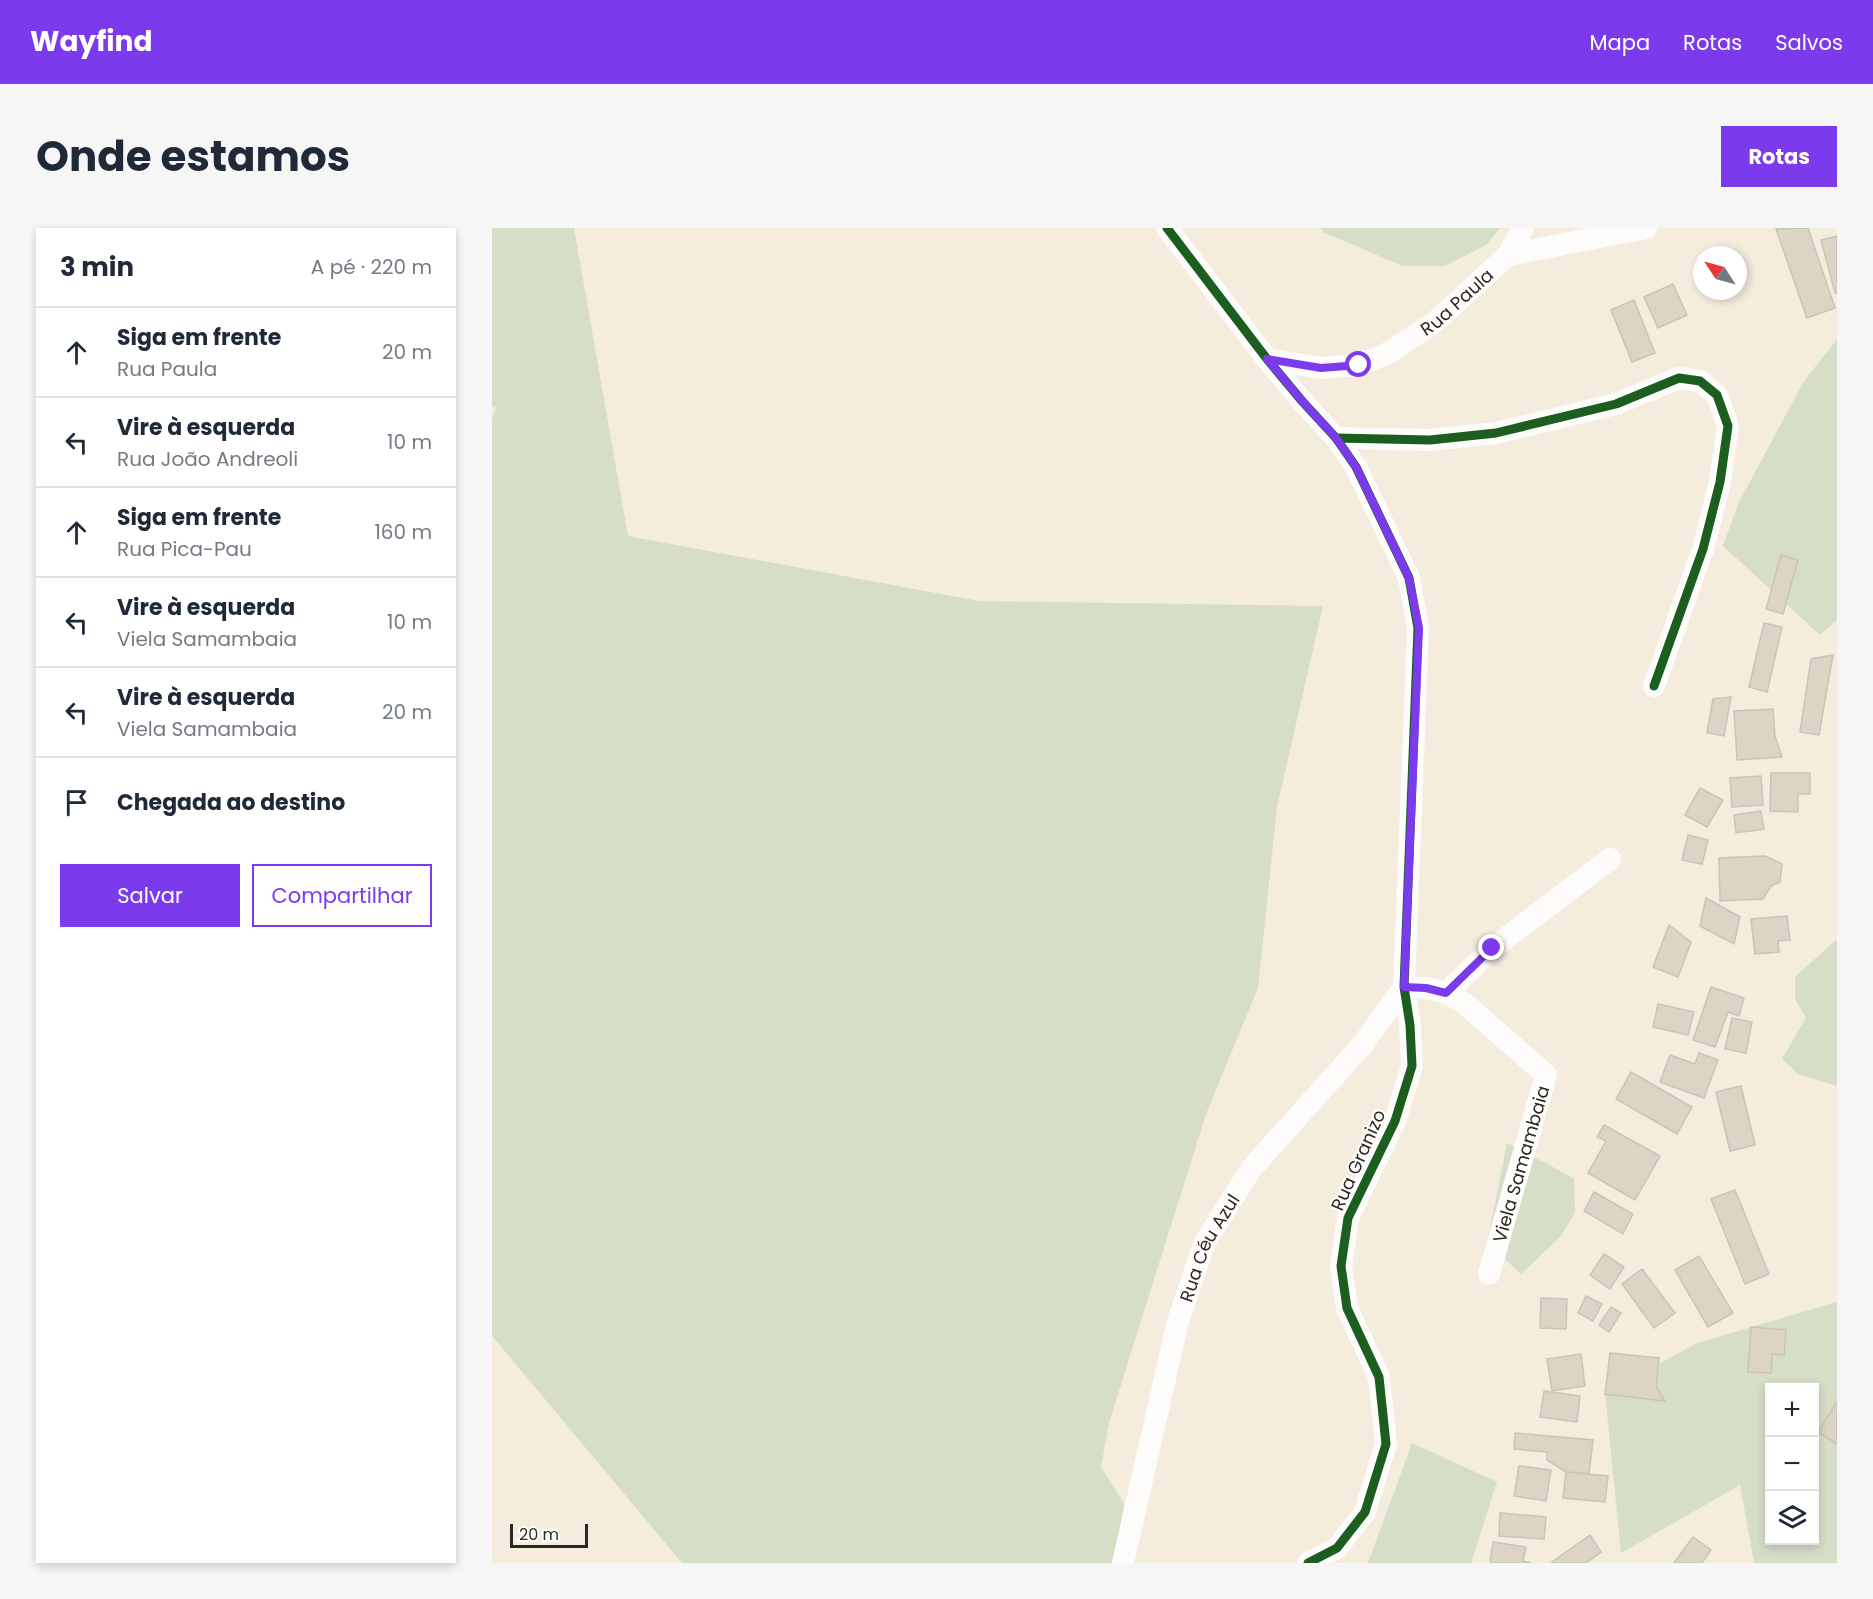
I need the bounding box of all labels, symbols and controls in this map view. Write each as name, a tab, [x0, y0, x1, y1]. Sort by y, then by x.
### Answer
text: Wayfind	[30, 22, 152, 61]
text: Mapa	[1589, 28, 1650, 57]
text: Rotas	[1683, 28, 1742, 57]
text: Salvos	[1775, 28, 1843, 57]
button: Rotas	[1721, 126, 1837, 187]
text: Onde estamos	[36, 127, 350, 186]
north arrow	[1693, 246, 1747, 300]
text: 3 min	[60, 249, 134, 285]
text: A pé · 220 m	[311, 253, 432, 281]
street label: Rua Paula	[1415, 262, 1498, 341]
text: Siga em frente	[117, 322, 281, 353]
icon: ahead	[60, 336, 93, 369]
text: 20 m	[382, 338, 432, 366]
route start	[1345, 351, 1371, 377]
text: Rua Paula	[117, 355, 217, 383]
text: Vire à esquerda	[117, 412, 295, 443]
icon: left	[60, 426, 93, 459]
text: 10 m	[387, 428, 432, 456]
text: Rua João Andreoli	[117, 445, 298, 473]
text: Siga em frente	[117, 502, 281, 533]
icon: ahead	[60, 516, 93, 549]
text: 160 m	[374, 518, 432, 546]
text: Rua Pica-Pau	[117, 535, 252, 563]
text: Vire à esquerda	[117, 592, 295, 623]
icon: left	[60, 606, 93, 639]
text: 10 m	[387, 608, 432, 636]
text: Viela Samambaia	[117, 625, 297, 653]
text: Vire à esquerda	[117, 682, 295, 713]
icon: left	[60, 696, 93, 729]
text: 20 m	[382, 698, 432, 726]
text: Viela Samambaia	[117, 715, 297, 743]
icon: arrive	[60, 786, 93, 819]
text: Chegada ao destino	[117, 787, 345, 818]
button: Salvar	[60, 864, 240, 927]
button: Compartilhar	[252, 864, 432, 927]
route end	[1478, 934, 1504, 960]
street label: Viela Samambaia	[1487, 1083, 1555, 1245]
street label: Rua Granizo	[1325, 1106, 1391, 1214]
street label: Rua Céu Azul	[1173, 1189, 1245, 1305]
map controls	[1765, 1383, 1819, 1545]
button: +	[1765, 1383, 1819, 1437]
button: −	[1765, 1437, 1819, 1491]
button: layers	[1765, 1491, 1819, 1545]
scale bar	[510, 1521, 588, 1548]
text: 20 m	[519, 1523, 559, 1546]

